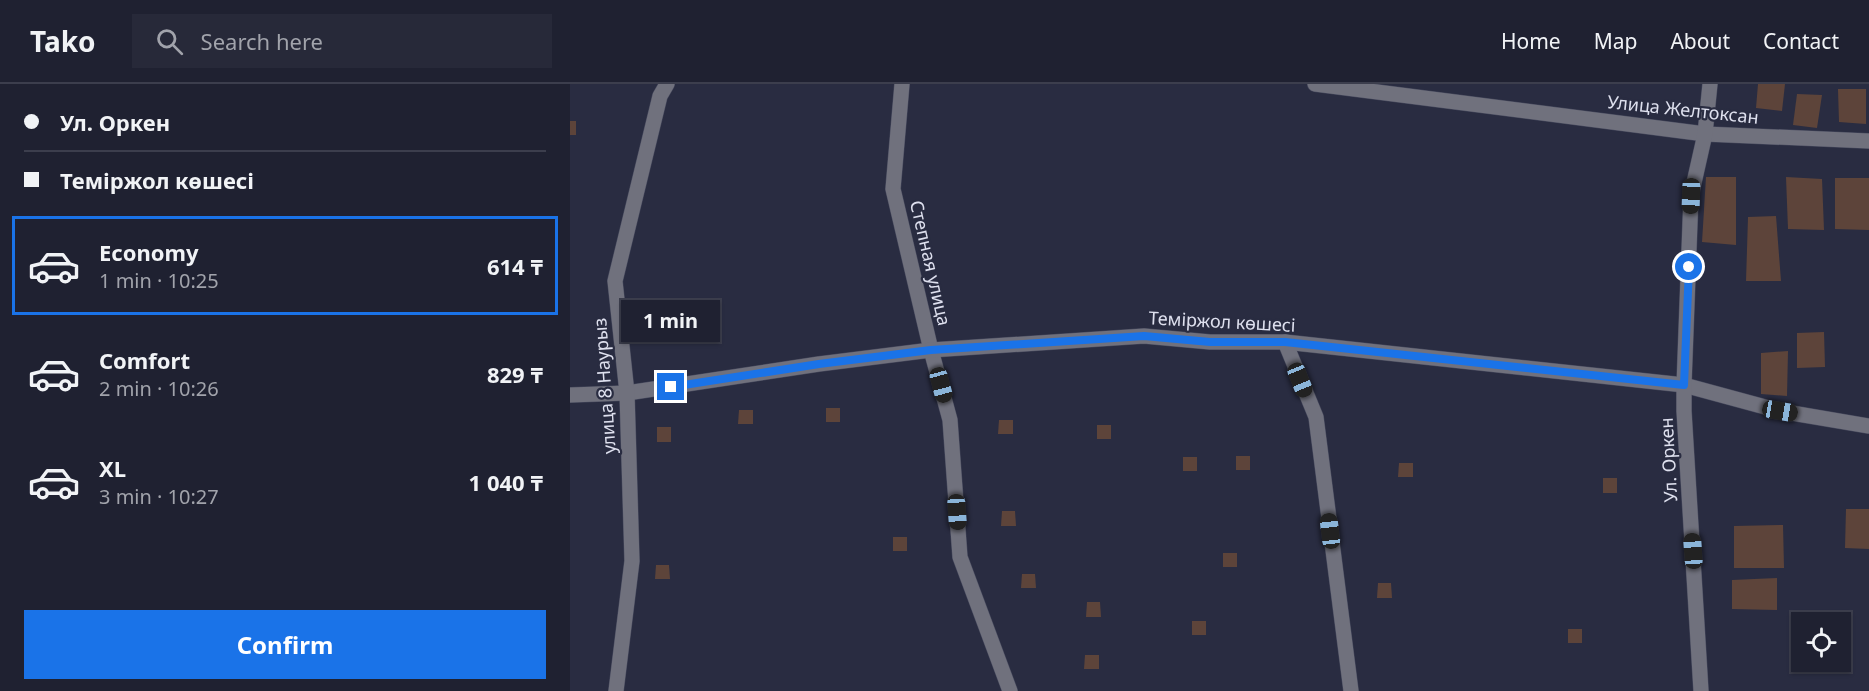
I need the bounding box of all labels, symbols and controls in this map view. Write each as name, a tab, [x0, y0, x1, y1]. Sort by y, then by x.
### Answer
search box	[132, 14, 552, 68]
text: Tako	[30, 22, 96, 60]
icon: search	[153, 25, 186, 58]
text: Search here	[201, 26, 323, 56]
text: Home	[1501, 27, 1561, 55]
text: Map	[1594, 27, 1637, 55]
text: About	[1670, 27, 1730, 55]
text: Contact	[1763, 27, 1839, 55]
street label: Улица Желтоксан	[1606, 89, 1760, 129]
text: Ул. Оркен	[60, 107, 170, 137]
text: Теміржол көшесі	[60, 165, 254, 195]
car	[1681, 178, 1701, 214]
street label: Степная улица	[905, 198, 957, 328]
text: Economy	[99, 237, 198, 267]
icon: car	[27, 239, 81, 293]
text: 614 ₸	[487, 251, 543, 281]
route start	[1675, 253, 1702, 280]
text: 1 min · 10:25	[99, 267, 219, 294]
callout: 1 min	[621, 300, 720, 342]
street label: Теміржол көшесі	[1148, 305, 1296, 337]
text: 1 min	[643, 307, 698, 334]
street label: улица 8 Наурыз	[587, 317, 621, 455]
text: Comfort	[99, 345, 190, 375]
icon: car	[27, 347, 81, 401]
text: 829 ₸	[487, 359, 543, 389]
car	[1285, 360, 1315, 400]
car	[928, 365, 954, 405]
route end	[657, 373, 684, 400]
text: 2 min · 10:26	[99, 375, 219, 402]
car	[1761, 399, 1799, 423]
street label: Ул. Оркен	[1654, 417, 1682, 503]
text: XL	[99, 453, 126, 483]
icon: car	[27, 455, 81, 509]
text: 1 040 ₸	[469, 467, 543, 497]
text: 3 min · 10:27	[99, 483, 219, 510]
car	[947, 493, 967, 531]
car	[1319, 512, 1341, 550]
car	[1683, 532, 1703, 570]
button: Confirm	[24, 610, 546, 679]
map controls	[1791, 612, 1851, 672]
button: locate	[1791, 612, 1851, 672]

